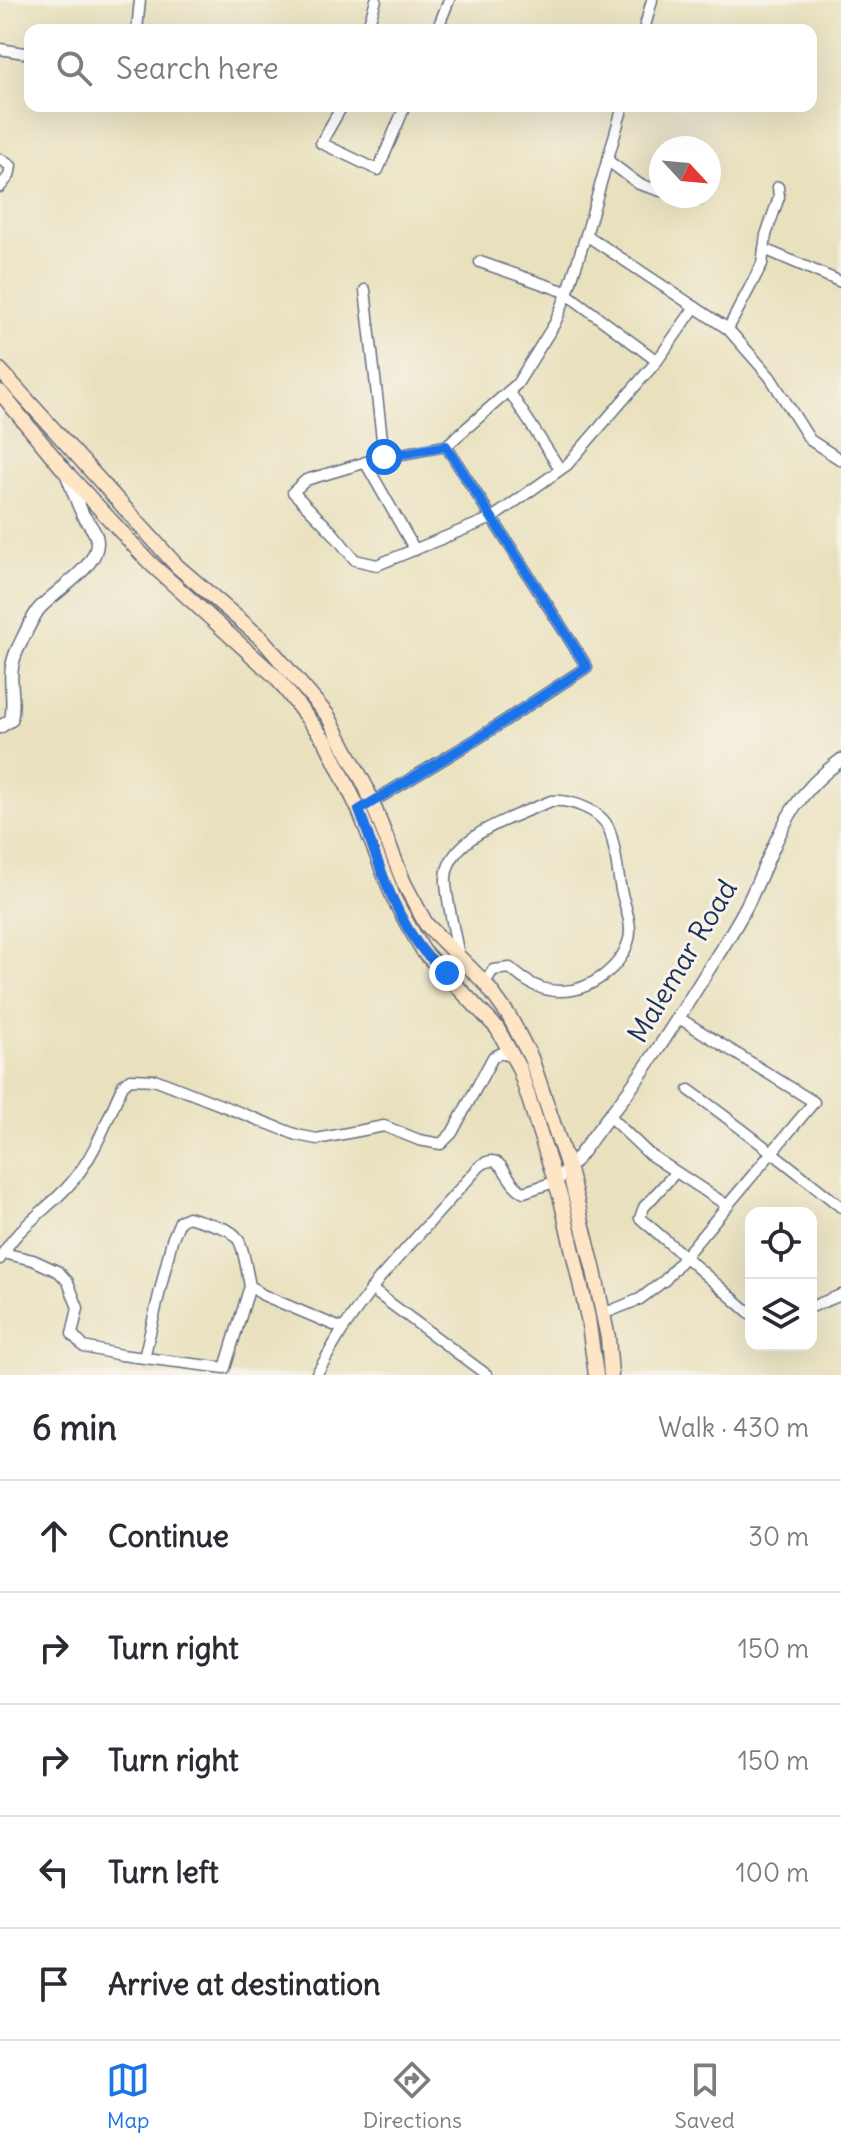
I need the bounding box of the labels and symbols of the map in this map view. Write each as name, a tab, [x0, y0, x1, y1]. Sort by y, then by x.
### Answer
north arrow	[649, 136, 721, 208]
route start	[366, 439, 402, 475]
street label: Malemar Road	[619, 873, 745, 1049]
route end	[429, 955, 465, 991]

